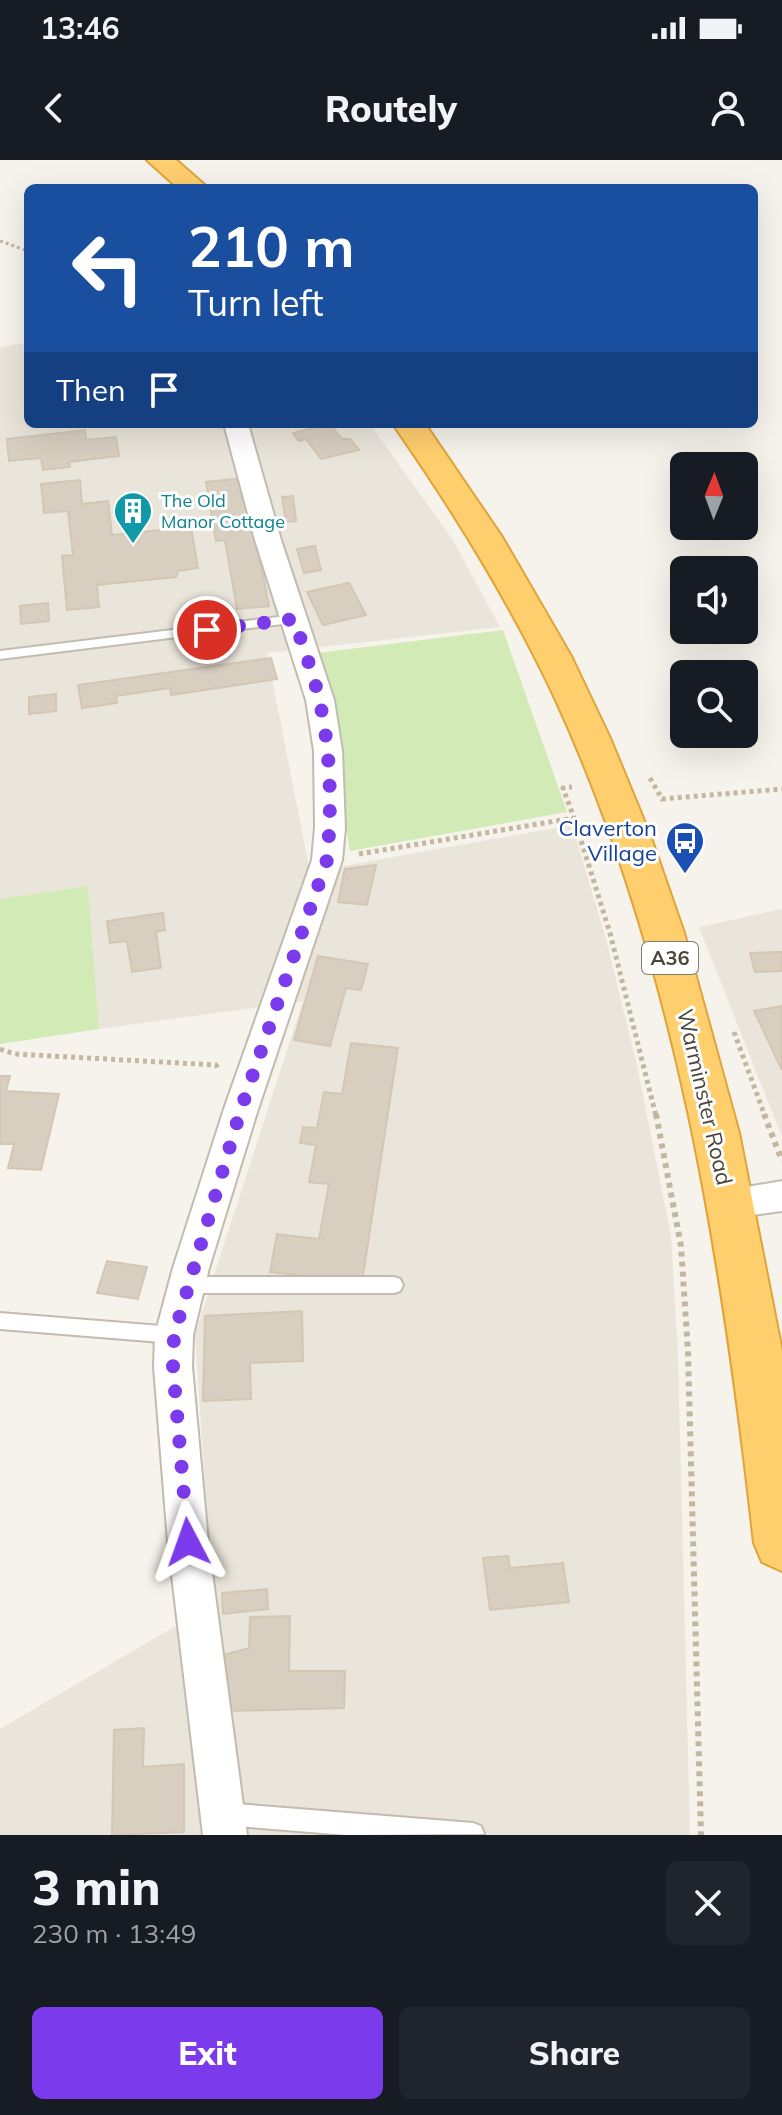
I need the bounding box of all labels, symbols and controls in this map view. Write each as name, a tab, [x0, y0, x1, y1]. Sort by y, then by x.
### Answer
text: 13:46	[40, 9, 119, 47]
icon: back	[32, 86, 76, 130]
text: Routely	[325, 86, 457, 131]
icon: person	[706, 86, 750, 130]
text: 210 m	[188, 211, 355, 281]
icon: left	[56, 216, 160, 320]
text: Turn left	[188, 280, 324, 325]
icon: arrive	[142, 368, 186, 412]
text: Then	[56, 371, 126, 409]
north arrow	[670, 452, 758, 540]
map controls	[670, 452, 758, 748]
place label: The Old Manor Cottage	[161, 489, 285, 533]
building icon: The Old Manor Cottage	[112, 490, 154, 545]
button: sound	[670, 556, 758, 644]
pin	[173, 596, 241, 664]
icon: arrive	[185, 608, 229, 652]
button: search	[670, 660, 758, 748]
place label: Claverton Village	[559, 814, 657, 867]
bus stop icon: Claverton Village	[664, 820, 706, 875]
road number: A36	[642, 942, 698, 974]
street label: Warminster Road	[671, 1006, 739, 1188]
position arrow	[146, 1500, 230, 1584]
text: 3 min	[32, 1857, 161, 1917]
button: close	[666, 1861, 750, 1945]
text: 230 m · 13:49	[32, 1917, 196, 1950]
button: Exit	[32, 2007, 383, 2099]
button: Share	[399, 2007, 750, 2099]

